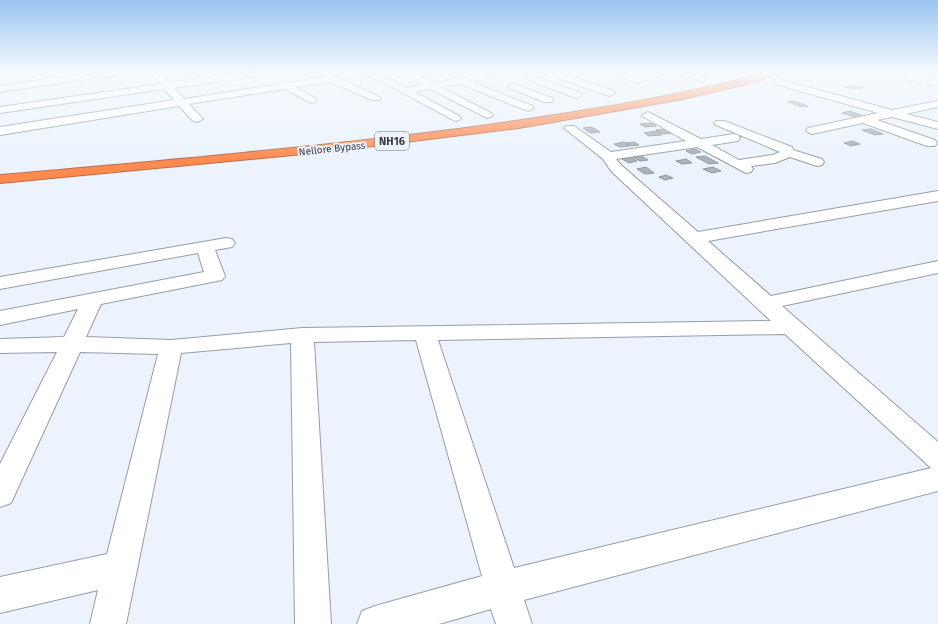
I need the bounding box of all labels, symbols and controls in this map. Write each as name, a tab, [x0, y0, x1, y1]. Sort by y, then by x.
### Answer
road number: NH16	[375, 132, 409, 150]
street label: Nellore Bypass	[298, 139, 366, 158]

